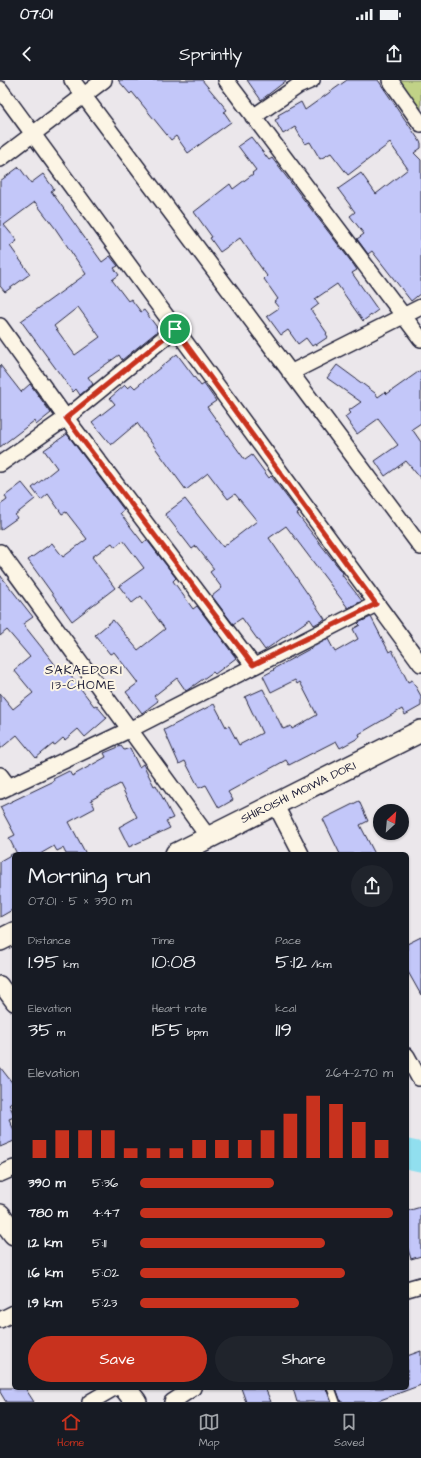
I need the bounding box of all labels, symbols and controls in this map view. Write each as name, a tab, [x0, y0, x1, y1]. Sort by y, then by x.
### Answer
text: 07:01	[20, 4, 53, 25]
text: Sprintly	[179, 42, 242, 67]
icon: back	[16, 43, 38, 65]
icon: share	[383, 43, 405, 65]
pin	[158, 312, 192, 346]
icon: arrive	[164, 318, 186, 340]
district label: SAKAEDORI 13-CHOME	[45, 661, 123, 694]
street label: SHIROISHI MOIWA DORI	[238, 757, 359, 828]
north arrow	[373, 804, 409, 840]
map controls	[373, 804, 409, 840]
text: Morning run	[28, 861, 151, 892]
button: share	[351, 865, 393, 907]
text: 07:01 · 5 × 390 m	[28, 892, 132, 910]
text: Distance	[28, 933, 71, 948]
text: Time	[152, 933, 175, 948]
text: Pace	[275, 933, 301, 948]
text: 1.95	[28, 948, 59, 976]
text: 10:08	[152, 948, 196, 976]
text: 5:12	[275, 948, 307, 976]
text: km	[59, 957, 79, 972]
text: /km	[307, 957, 332, 972]
text: Elevation	[28, 1001, 71, 1016]
text: Heart rate	[152, 1001, 207, 1016]
text: kcal	[275, 1001, 296, 1016]
text: 35	[28, 1016, 52, 1044]
text: 155	[152, 1016, 183, 1044]
text: 119	[275, 1016, 292, 1044]
text: m	[52, 1025, 65, 1040]
text: bpm	[183, 1025, 208, 1040]
text: Elevation	[28, 1064, 79, 1082]
text: 264–270 m	[326, 1064, 393, 1082]
text: 390 m	[28, 1174, 66, 1192]
text: 5:36	[92, 1174, 118, 1192]
text: 780 m	[28, 1204, 68, 1222]
text: 4:47	[92, 1204, 120, 1222]
text: 1.2 km	[28, 1234, 62, 1252]
text: 5:11	[92, 1234, 107, 1252]
text: 1.6 km	[28, 1264, 63, 1282]
text: 5:02	[92, 1264, 119, 1282]
text: 1.9 km	[28, 1294, 62, 1312]
text: 5:23	[92, 1294, 117, 1312]
button: Save	[28, 1336, 207, 1382]
button: Share	[215, 1336, 393, 1382]
tab: Home	[57, 1411, 84, 1450]
tab: Map	[198, 1411, 220, 1450]
tab: Saved	[334, 1411, 364, 1450]

